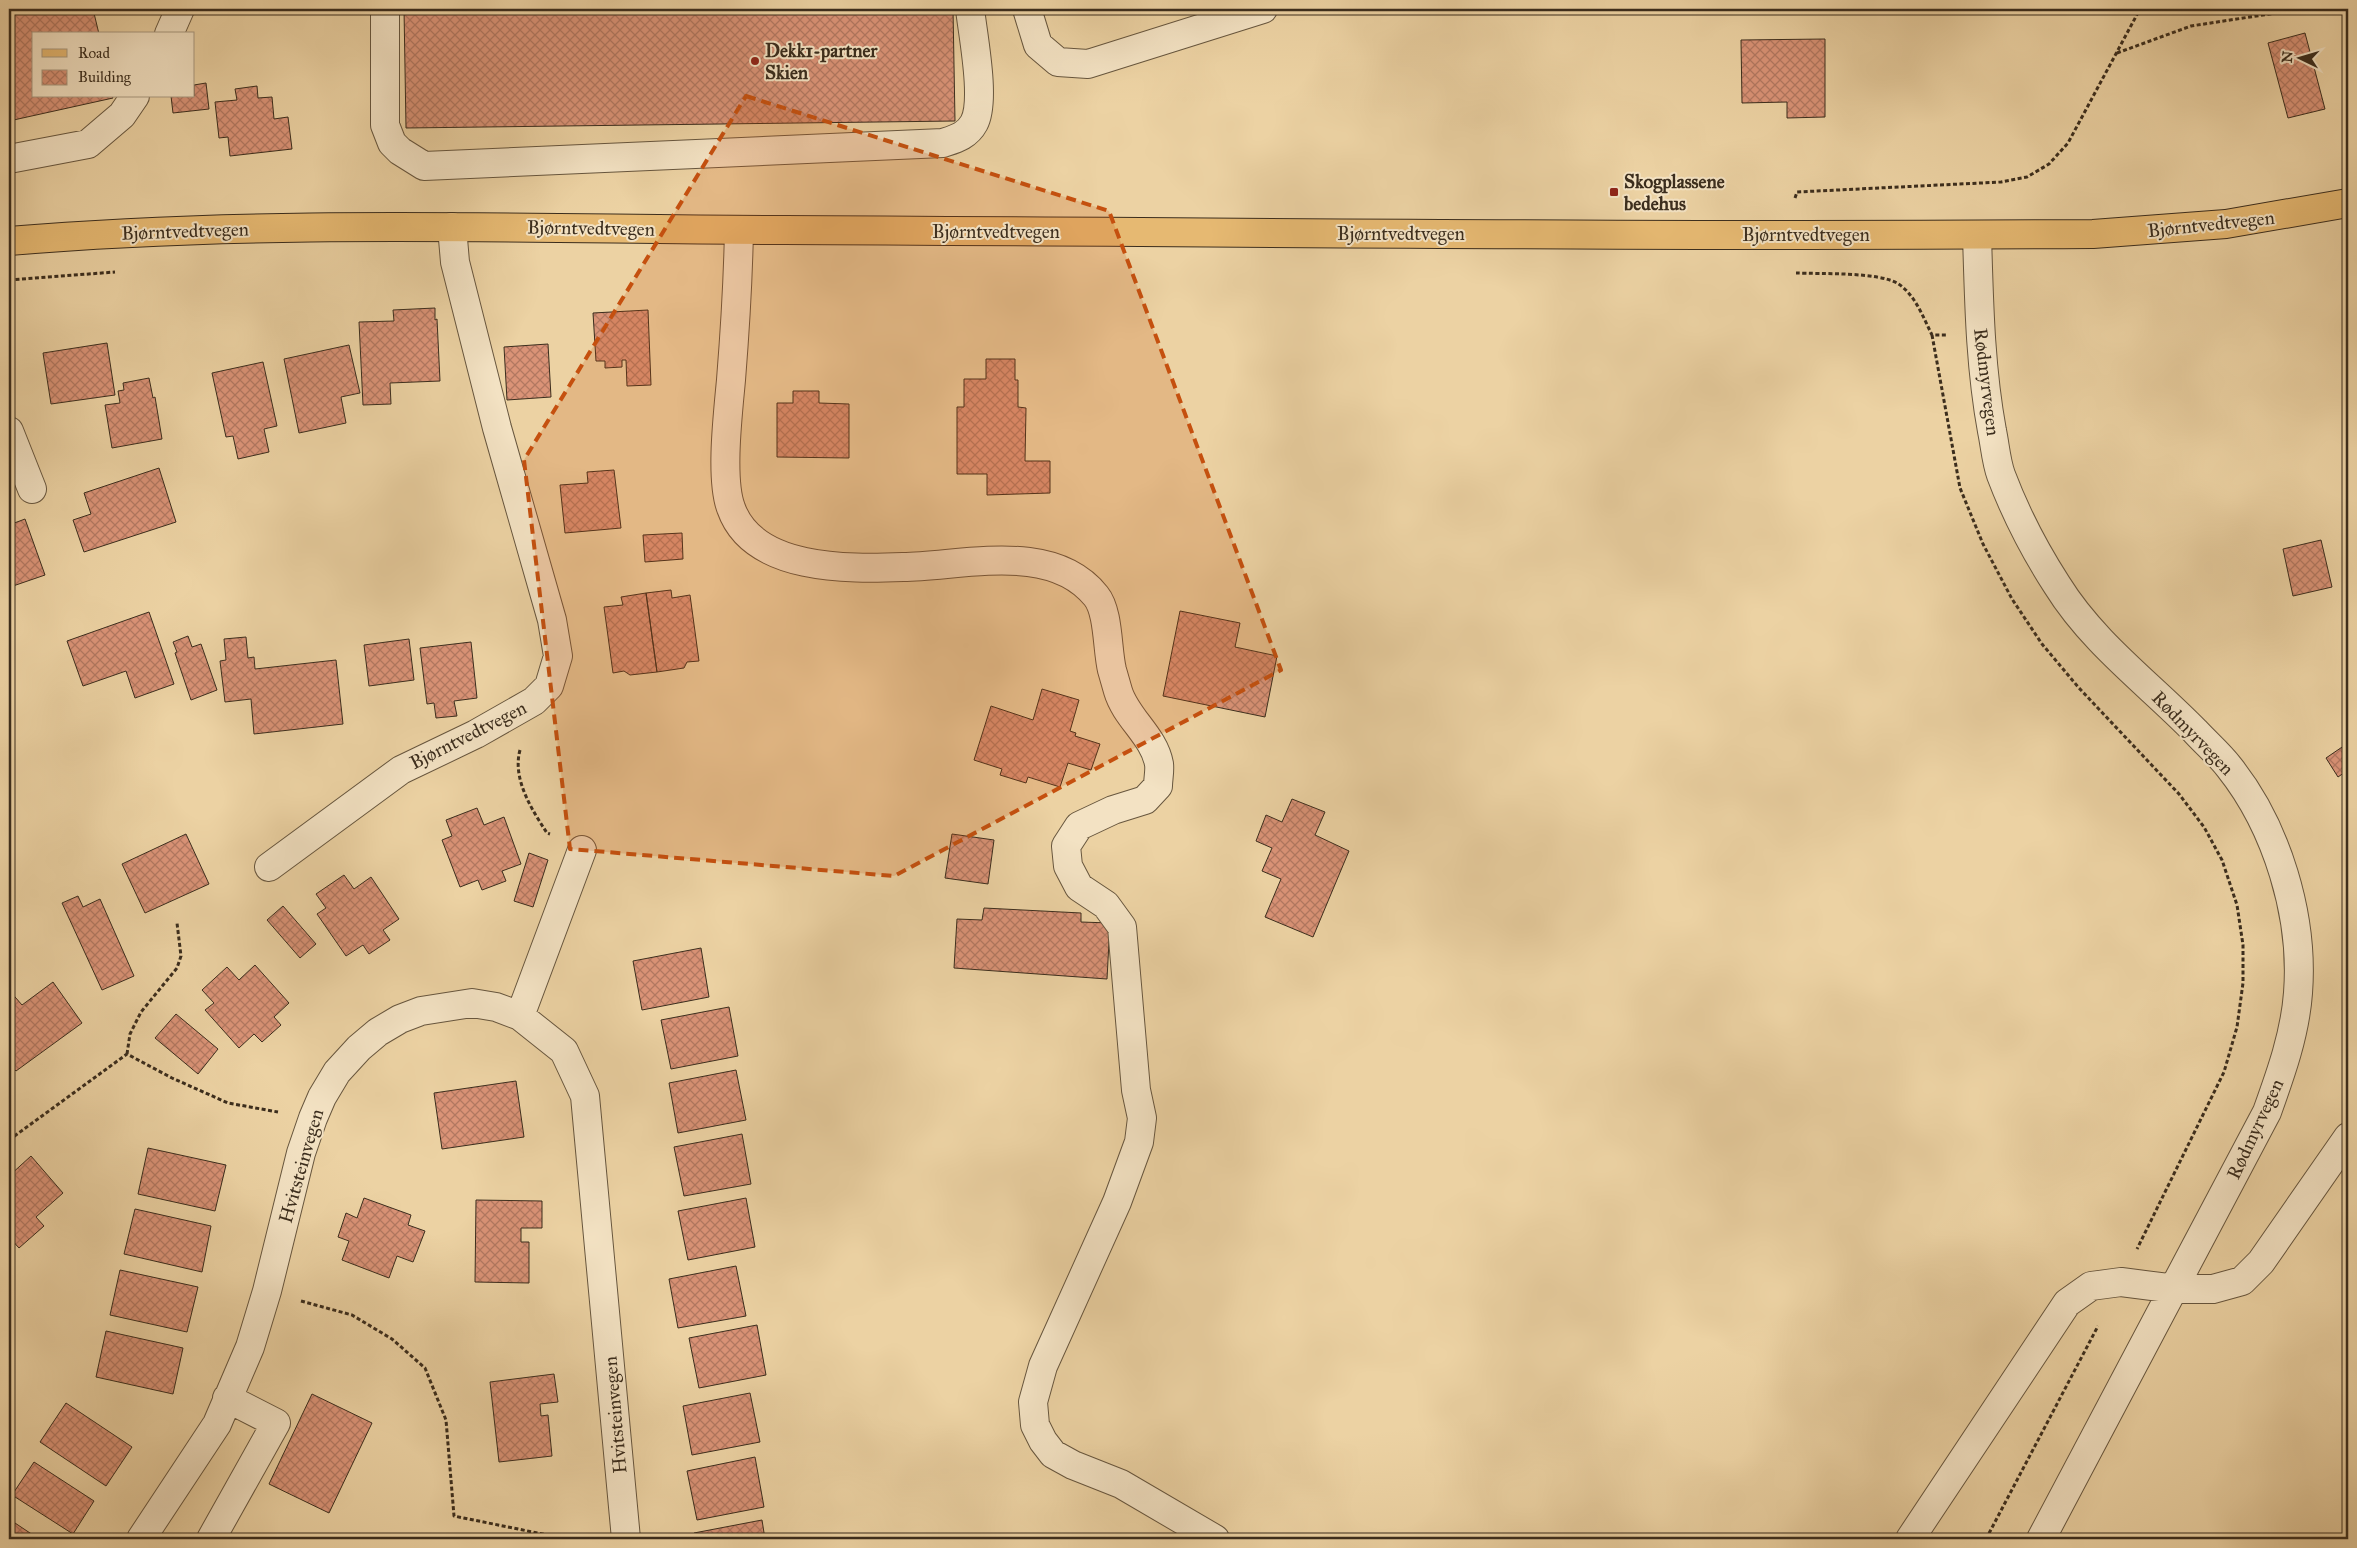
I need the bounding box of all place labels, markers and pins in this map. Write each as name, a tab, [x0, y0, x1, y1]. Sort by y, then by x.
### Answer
place label: Dekk1-partner Skien	[765, 39, 878, 84]
marker: Dekk1-partner Skien	[749, 55, 761, 67]
place label: Skogplassene bedehus	[1623, 170, 1725, 215]
marker: Skogplassene bedehus	[1608, 186, 1620, 198]

